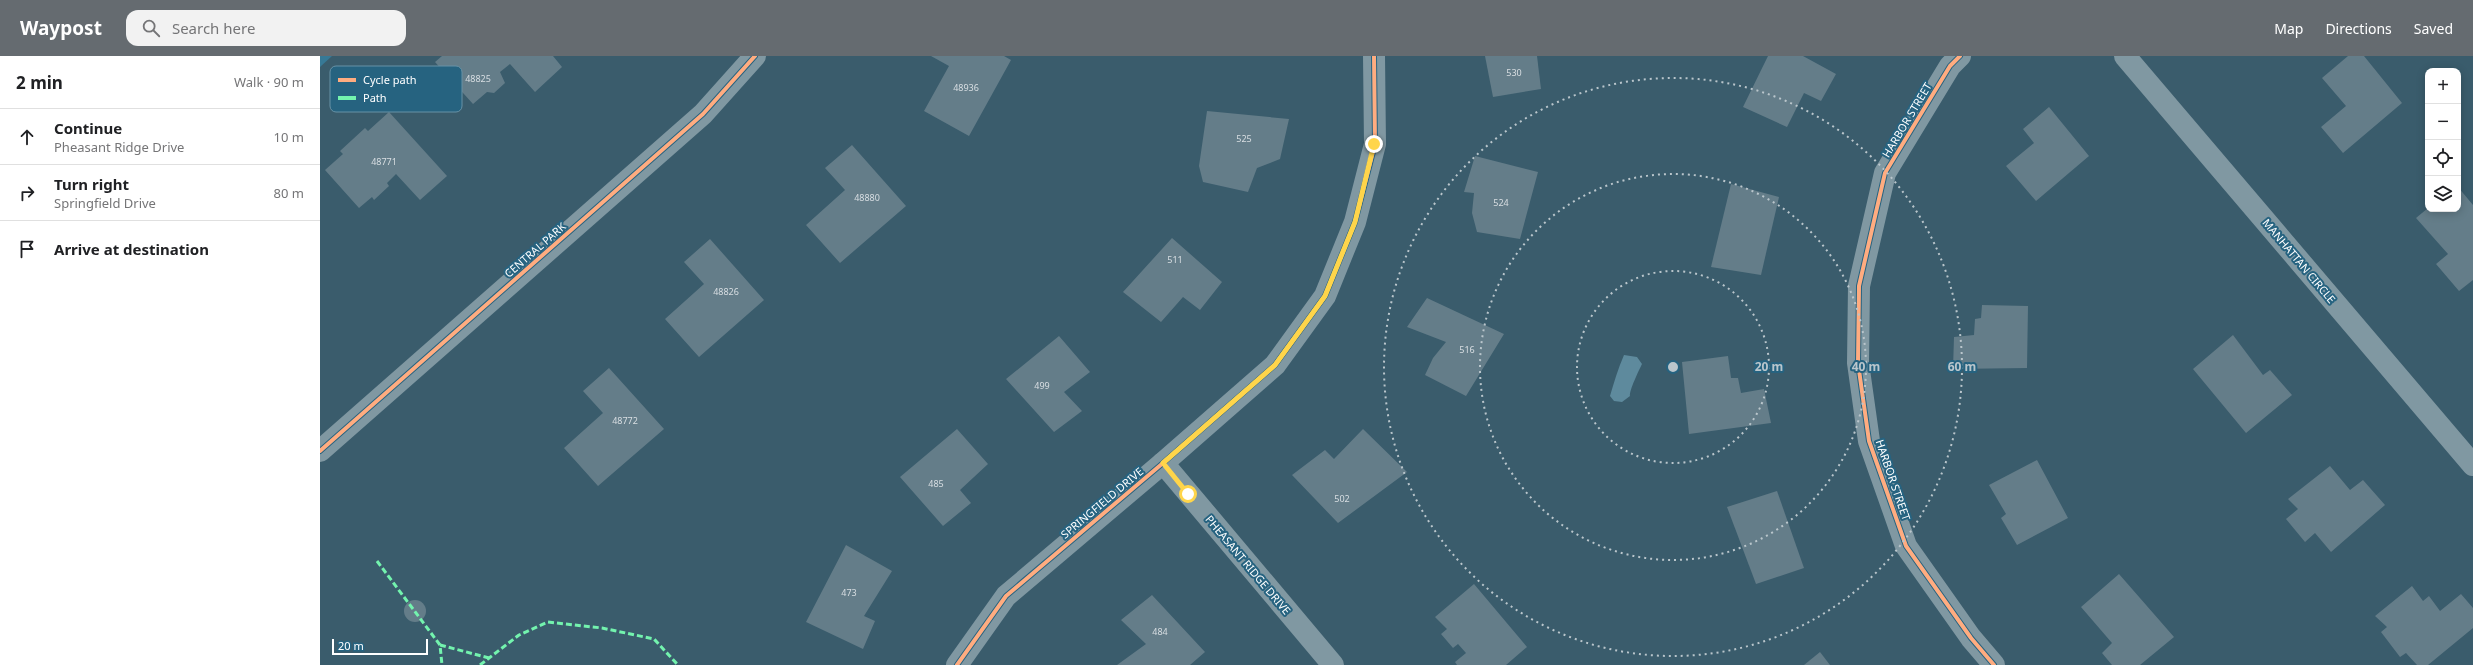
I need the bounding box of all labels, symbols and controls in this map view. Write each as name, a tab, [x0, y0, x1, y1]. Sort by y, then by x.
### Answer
search box	[126, 10, 406, 46]
text: Waypost	[20, 15, 102, 41]
icon: search	[140, 17, 162, 39]
text: Search here	[172, 18, 255, 38]
text: Map	[2274, 19, 2303, 38]
text: Directions	[2325, 19, 2392, 38]
text: Saved	[2414, 19, 2453, 38]
legend	[330, 66, 462, 112]
house number: 530	[1506, 66, 1522, 79]
map controls	[2425, 68, 2461, 212]
button: +	[2425, 68, 2461, 104]
text: 2 min	[16, 71, 63, 94]
text: Cycle path	[363, 72, 416, 87]
house number: 48825	[465, 72, 491, 85]
text: Walk · 90 m	[234, 73, 304, 91]
street label: HARBOR STREET	[1878, 80, 1935, 160]
house number: 48936	[953, 81, 979, 94]
text: Path	[363, 90, 387, 105]
button: −	[2425, 104, 2461, 140]
text: Continue	[54, 118, 122, 138]
icon: ahead	[16, 126, 38, 148]
text: 10 m	[274, 128, 304, 146]
house number: 525	[1236, 132, 1252, 145]
route end	[1365, 135, 1383, 153]
text: Pheasant Ridge Drive	[54, 138, 184, 156]
button: locate	[2425, 140, 2461, 176]
house number: 48771	[371, 155, 397, 168]
text: Turn right	[54, 174, 129, 194]
button: layers	[2425, 176, 2461, 212]
icon: right	[16, 182, 38, 204]
text: 80 m	[274, 184, 304, 202]
house number: 48880	[854, 191, 880, 204]
text: Springfield Drive	[54, 194, 156, 212]
house number: 524	[1493, 196, 1509, 209]
street label: MANHATTAN CIRCLE	[2260, 215, 2339, 306]
street label: CENTRAL PARK	[501, 219, 569, 280]
icon: arrive	[16, 238, 38, 260]
text: Arrive at destination	[54, 239, 209, 259]
house number: 511	[1167, 253, 1183, 266]
house number: 48826	[713, 285, 739, 298]
house number: 516	[1459, 343, 1475, 356]
text: 20 m	[1755, 358, 1783, 375]
text: 40 m	[1852, 358, 1880, 375]
text: 60 m	[1948, 358, 1976, 375]
centre of rings	[1666, 360, 1680, 374]
house number: 499	[1034, 379, 1050, 392]
house number: 48772	[612, 414, 638, 427]
street label: HARBOR STREET	[1873, 437, 1914, 522]
street label: SPRINGFIELD DRIVE	[1057, 464, 1146, 542]
house number: 485	[928, 477, 944, 490]
route start	[1179, 485, 1197, 503]
house number: 502	[1334, 492, 1350, 505]
street label: PHEASANT RIDGE DRIVE	[1202, 512, 1294, 617]
house number: 473	[841, 586, 857, 599]
house number: 484	[1152, 625, 1168, 638]
scale bar	[332, 637, 428, 656]
text: 20 m	[338, 638, 364, 653]

